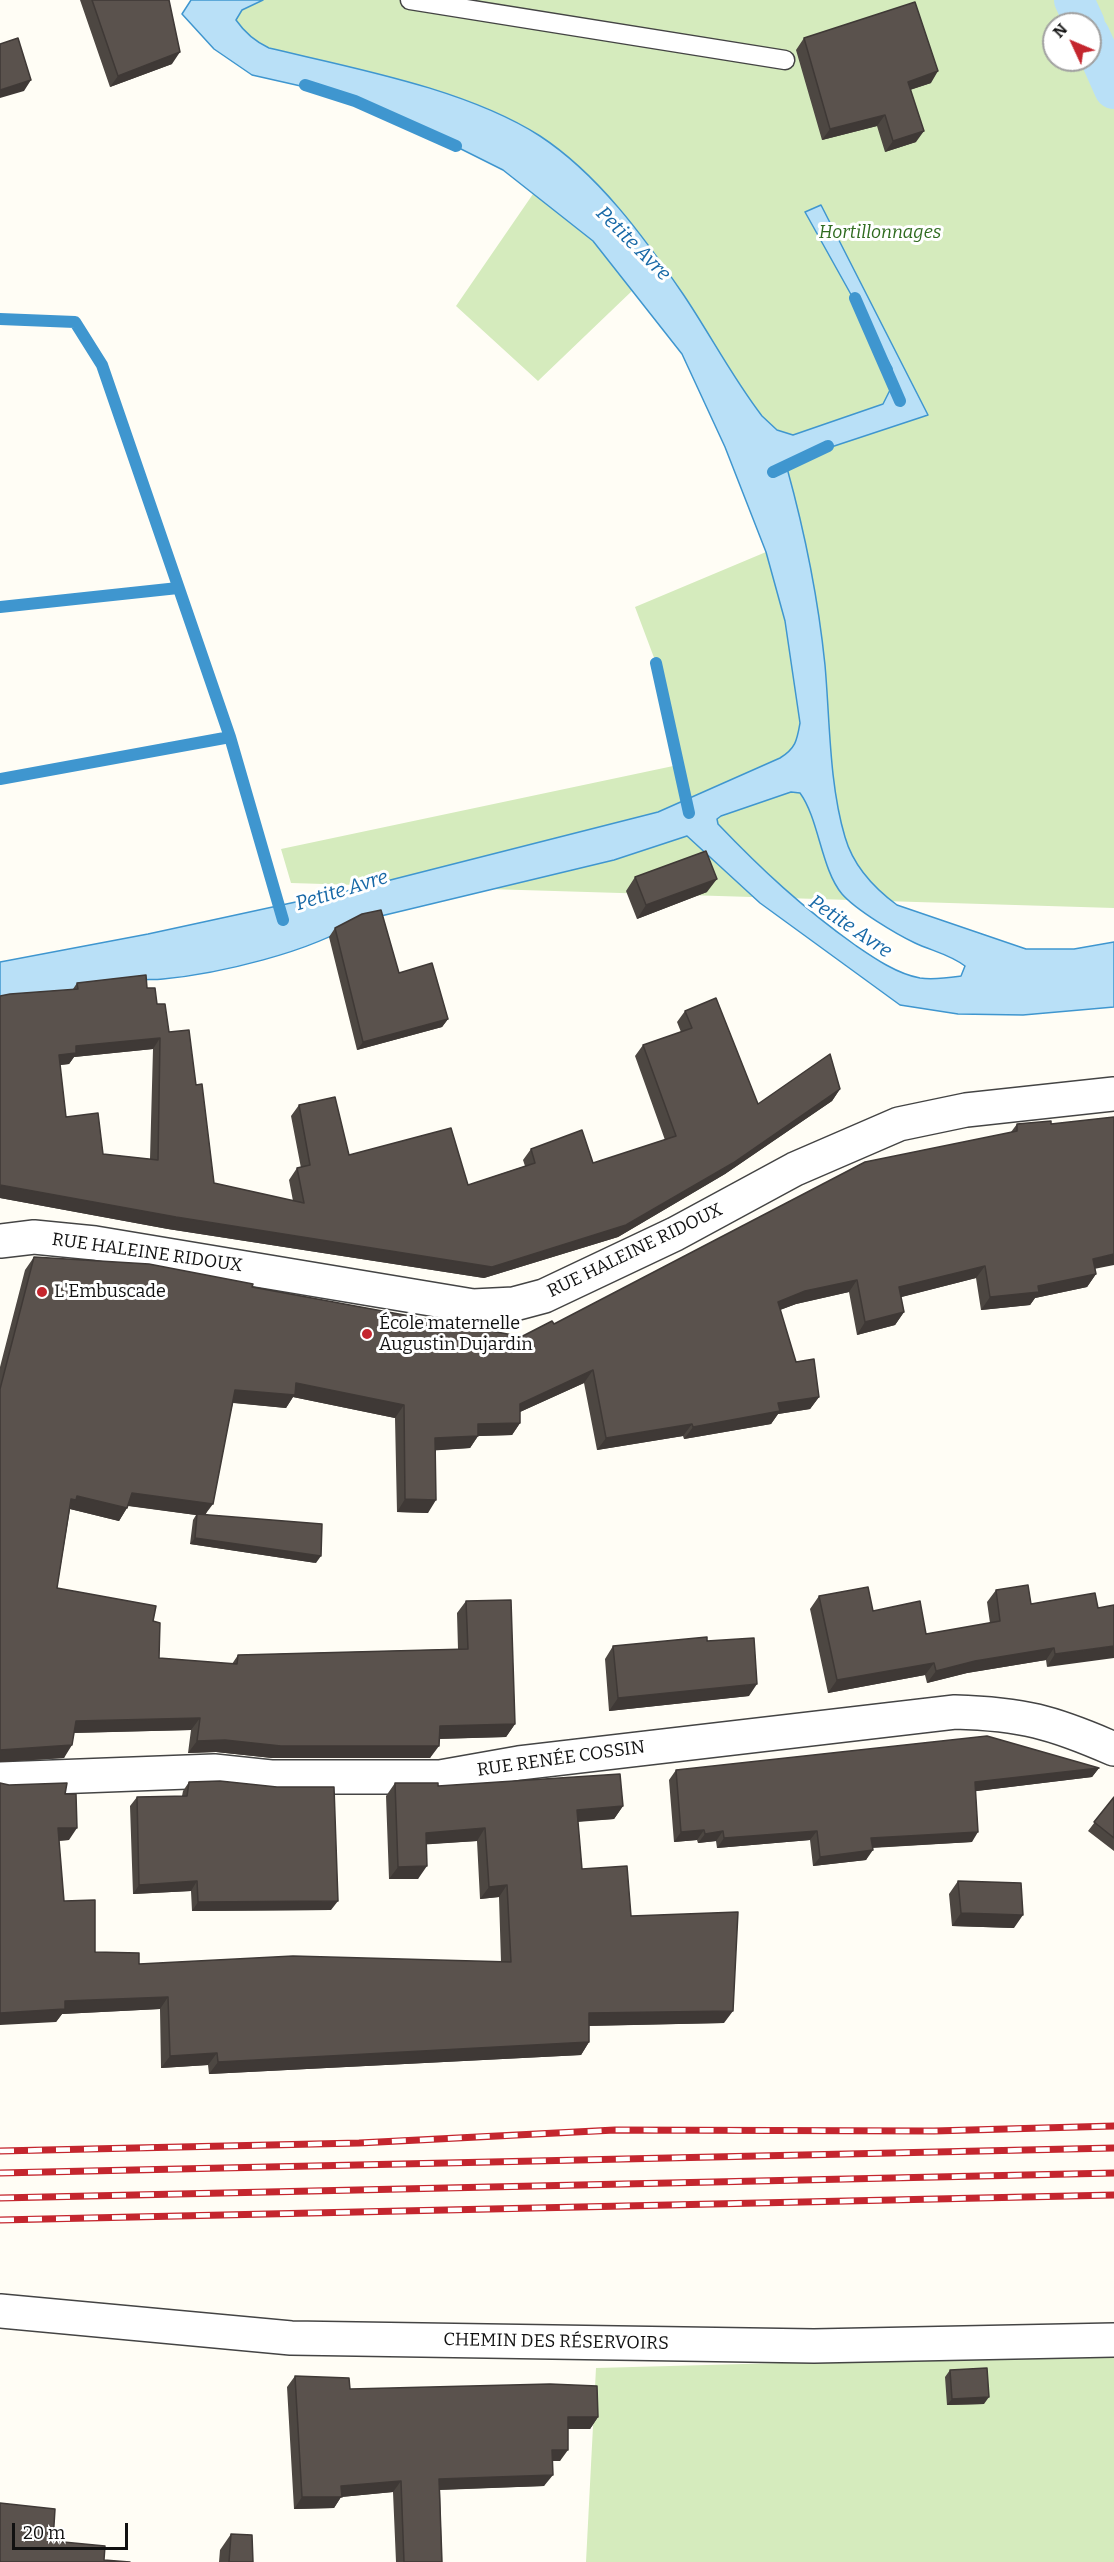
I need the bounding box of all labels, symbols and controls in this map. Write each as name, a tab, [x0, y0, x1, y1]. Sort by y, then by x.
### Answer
north arrow	[1042, 12, 1102, 72]
text: N	[1049, 19, 1071, 42]
water label: Petite Avre	[591, 202, 675, 286]
park label: Hortillonnages	[819, 222, 941, 244]
water label: Petite Avre	[293, 866, 391, 916]
water label: Petite Avre	[804, 890, 896, 964]
street label: RUE HALEINE RIDOUX	[544, 1199, 726, 1303]
street label: RUE HALEINE RIDOUX	[50, 1229, 244, 1277]
place label: L'Embuscade	[54, 1281, 166, 1303]
marker: L'Embuscade	[35, 1285, 49, 1299]
place label: École maternelle Augustin Dujardin	[379, 1313, 533, 1356]
marker: École maternelle Augustin Dujardin	[360, 1327, 374, 1341]
street label: RUE RENÉE COSSIN	[476, 1737, 646, 1781]
street label: CHEMIN DES RÉSERVOIRS	[443, 2329, 669, 2355]
scale bar	[15, 2511, 130, 2549]
text: 20 m	[23, 2522, 65, 2544]

